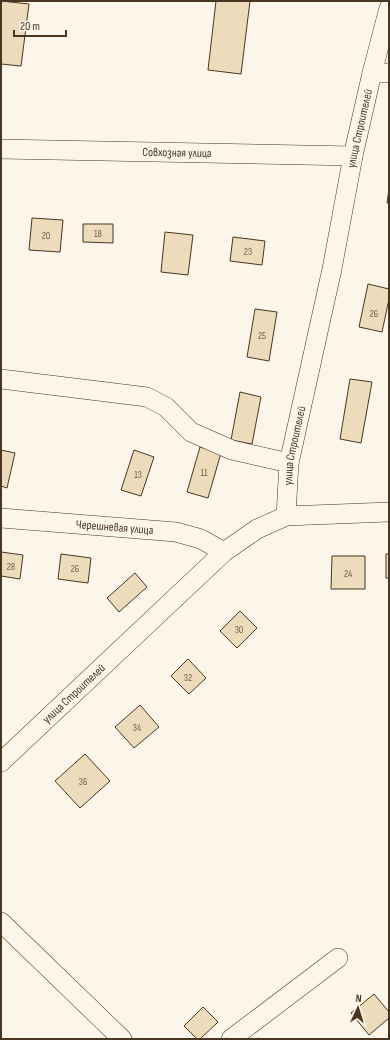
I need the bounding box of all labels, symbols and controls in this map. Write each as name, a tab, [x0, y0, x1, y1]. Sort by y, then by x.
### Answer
scale bar	[14, 12, 66, 38]
text: 20 m	[20, 19, 40, 34]
street label: улица Строителей	[344, 88, 376, 169]
street label: Совхозная улица	[142, 145, 212, 161]
house number: 18	[94, 228, 102, 240]
house number: 20	[42, 230, 50, 242]
house number: 23	[244, 246, 252, 258]
house number: 26	[370, 308, 378, 320]
house number: 25	[258, 330, 266, 342]
street label: улица Строителей	[281, 405, 309, 486]
house number: 11	[201, 467, 208, 479]
house number: 13	[134, 469, 142, 481]
street label: Черешневая улица	[75, 517, 154, 538]
house number: 28	[7, 561, 15, 573]
house number: 26	[71, 563, 79, 575]
house number: 24	[344, 568, 352, 580]
house number: 30	[235, 624, 243, 636]
street label: улица Строителей	[40, 661, 109, 727]
house number: 32	[184, 672, 192, 684]
house number: 34	[133, 722, 141, 734]
house number: 36	[79, 776, 87, 788]
north arrow	[338, 988, 378, 1028]
text: N	[355, 992, 362, 1005]

